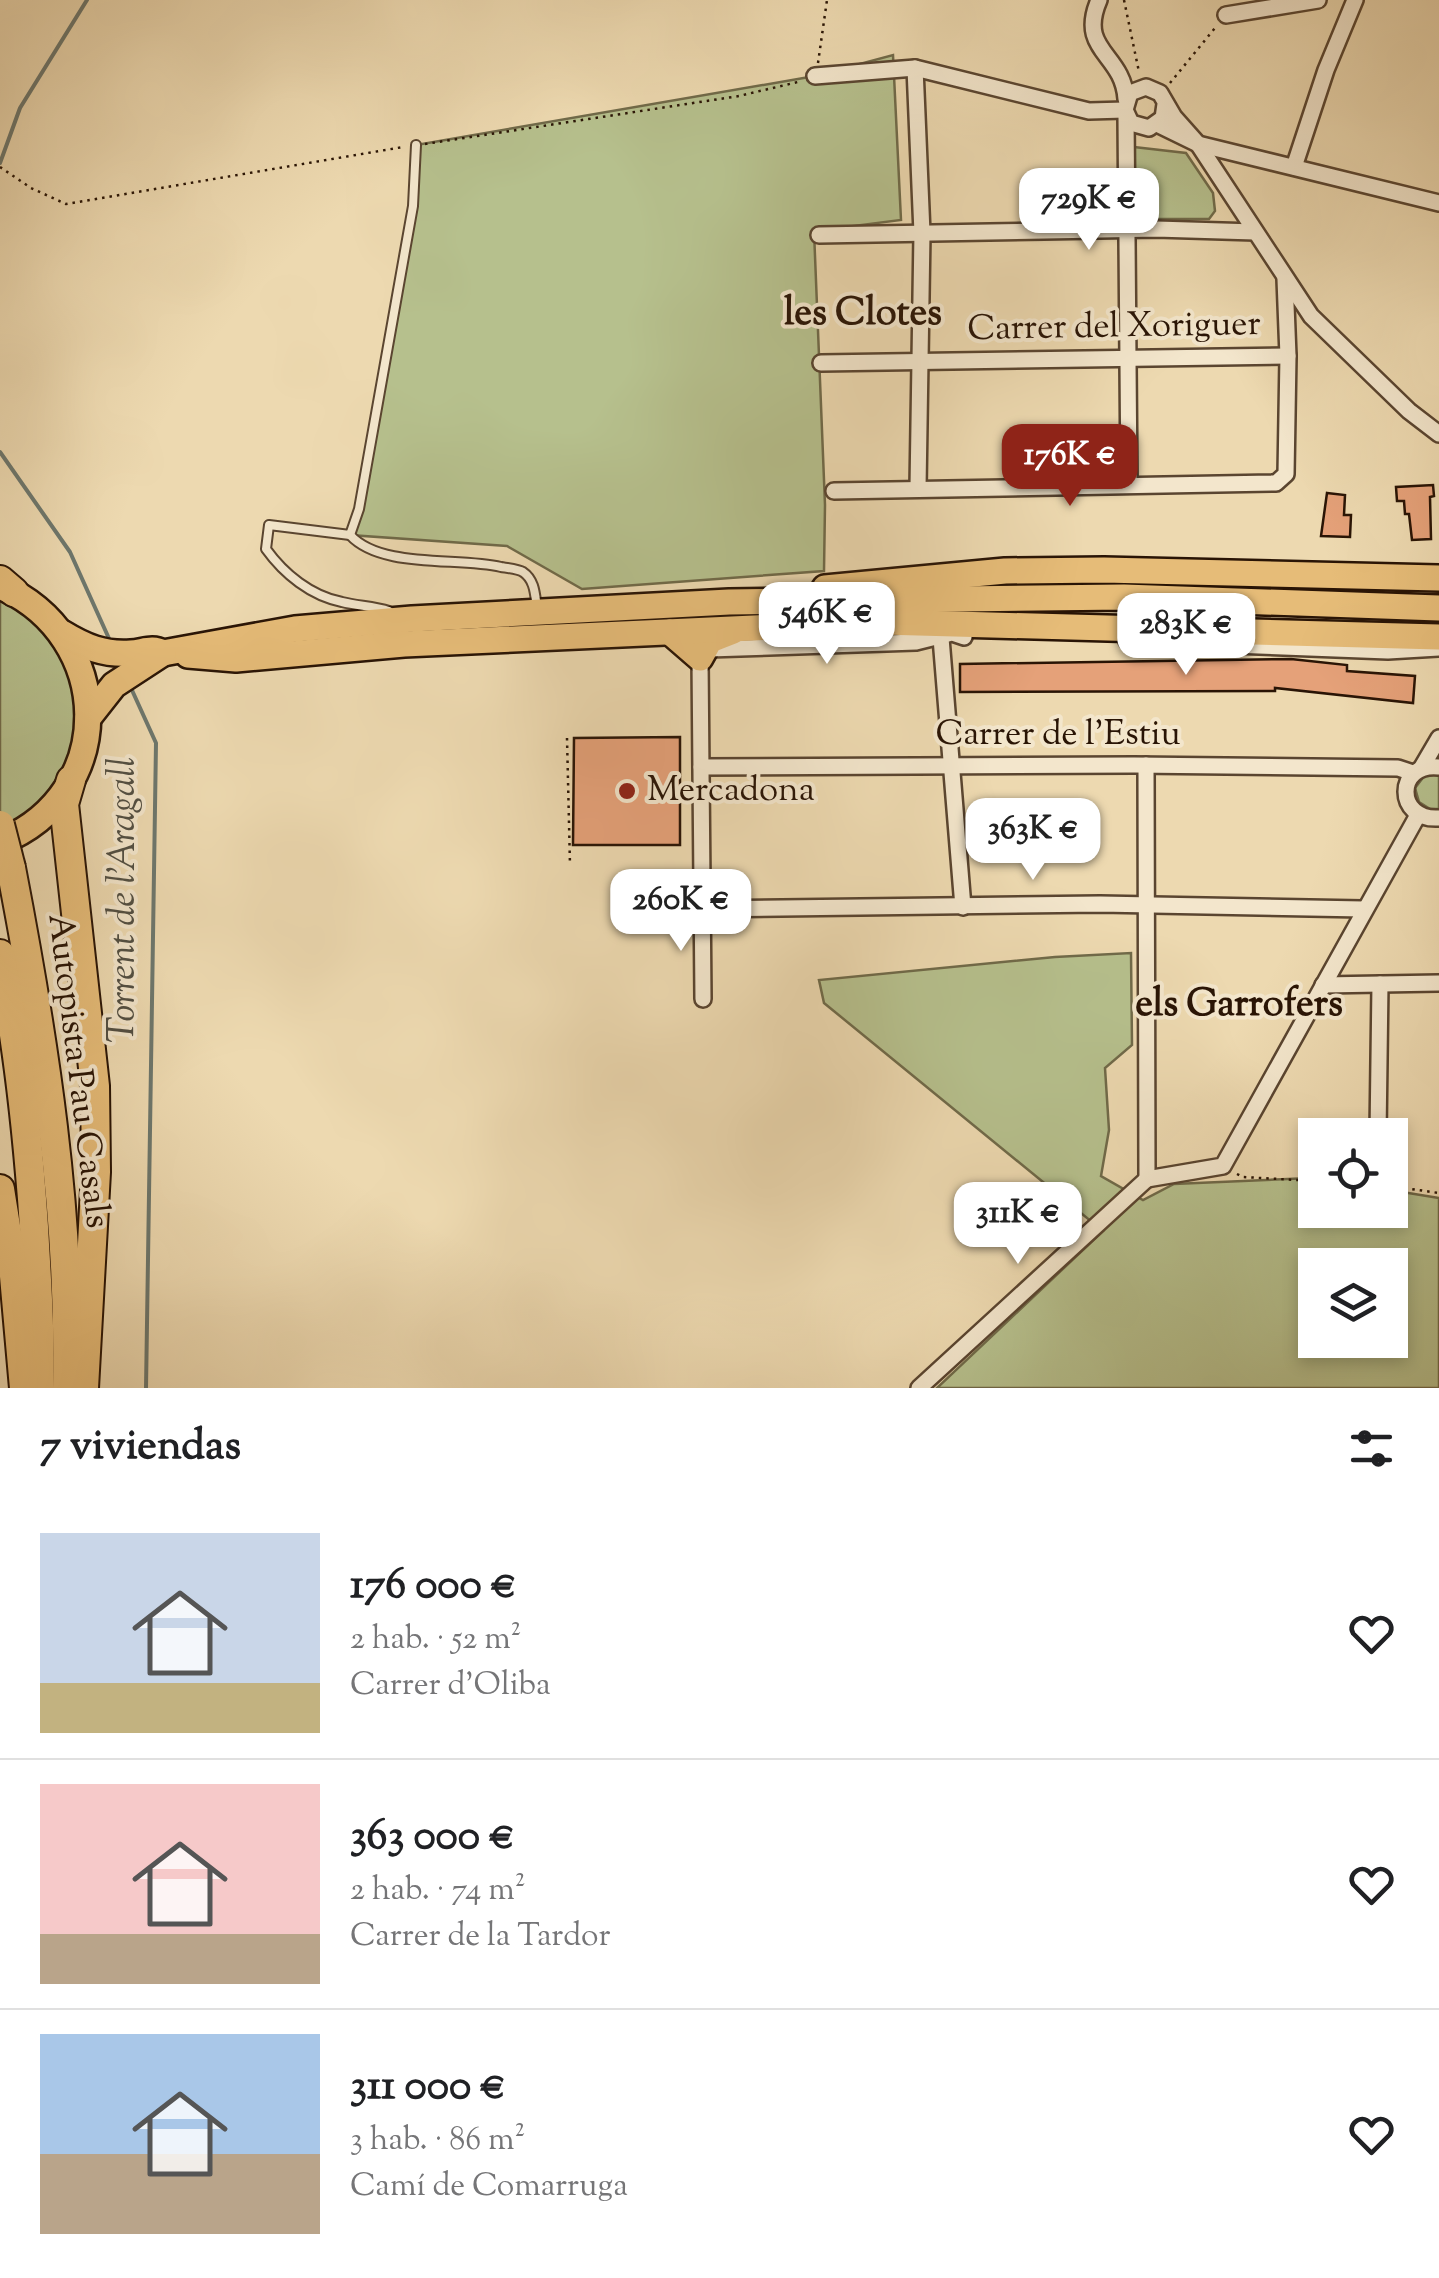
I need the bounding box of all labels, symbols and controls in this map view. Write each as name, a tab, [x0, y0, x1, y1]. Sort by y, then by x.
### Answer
pin: 729K €	[1008, 168, 1170, 253]
text: 729K €	[1041, 177, 1137, 223]
district label: les Clotes	[784, 288, 942, 342]
street label: Carrer del Xoriguer	[967, 300, 1261, 356]
pin: 176K €	[989, 424, 1151, 509]
text: 176K €	[1024, 433, 1116, 479]
pin: 546K €	[746, 582, 908, 667]
text: 546K €	[781, 591, 873, 637]
pin: 283K €	[1105, 593, 1267, 678]
text: 283K €	[1139, 602, 1233, 648]
street label: Carrer de l'Estiu	[935, 710, 1181, 761]
water label: Torrent de l'Aragall	[98, 757, 152, 1043]
place label: Mercadona	[647, 766, 815, 817]
marker: Mercadona	[616, 780, 638, 802]
pin: 363K €	[952, 798, 1114, 883]
text: 363K €	[987, 807, 1079, 853]
pin: 260K €	[600, 869, 762, 954]
text: 260K €	[632, 878, 730, 924]
street label: Autopista Pau Casals	[32, 911, 122, 1231]
district label: els Garrofers	[1135, 979, 1343, 1033]
map controls	[1298, 1118, 1408, 1358]
button: locate	[1298, 1118, 1408, 1228]
pin: 311K €	[937, 1182, 1099, 1267]
text: 311K €	[976, 1191, 1060, 1237]
button: layers	[1298, 1248, 1408, 1358]
text: 7 viviendas	[40, 1418, 241, 1478]
icon: filters	[1344, 1421, 1399, 1476]
text: 176 000 €	[350, 1557, 517, 1617]
icon: home	[120, 1573, 240, 1693]
icon: heart	[1344, 1606, 1399, 1661]
text: 2 hab. · 52 m²	[350, 1617, 521, 1663]
text: Carrer d'Oliba	[350, 1663, 551, 1709]
text: 363 000 €	[350, 1808, 515, 1868]
icon: home	[120, 1824, 240, 1944]
icon: heart	[1344, 1857, 1399, 1912]
text: 2 hab. · 74 m²	[350, 1868, 525, 1914]
text: Carrer de la Tardor	[350, 1914, 611, 1960]
text: 311 000 €	[350, 2058, 506, 2118]
icon: home	[120, 2074, 240, 2194]
icon: heart	[1344, 2107, 1399, 2162]
text: 3 hab. · 86 m²	[350, 2118, 525, 2164]
text: Camí de Comarruga	[350, 2164, 628, 2210]

